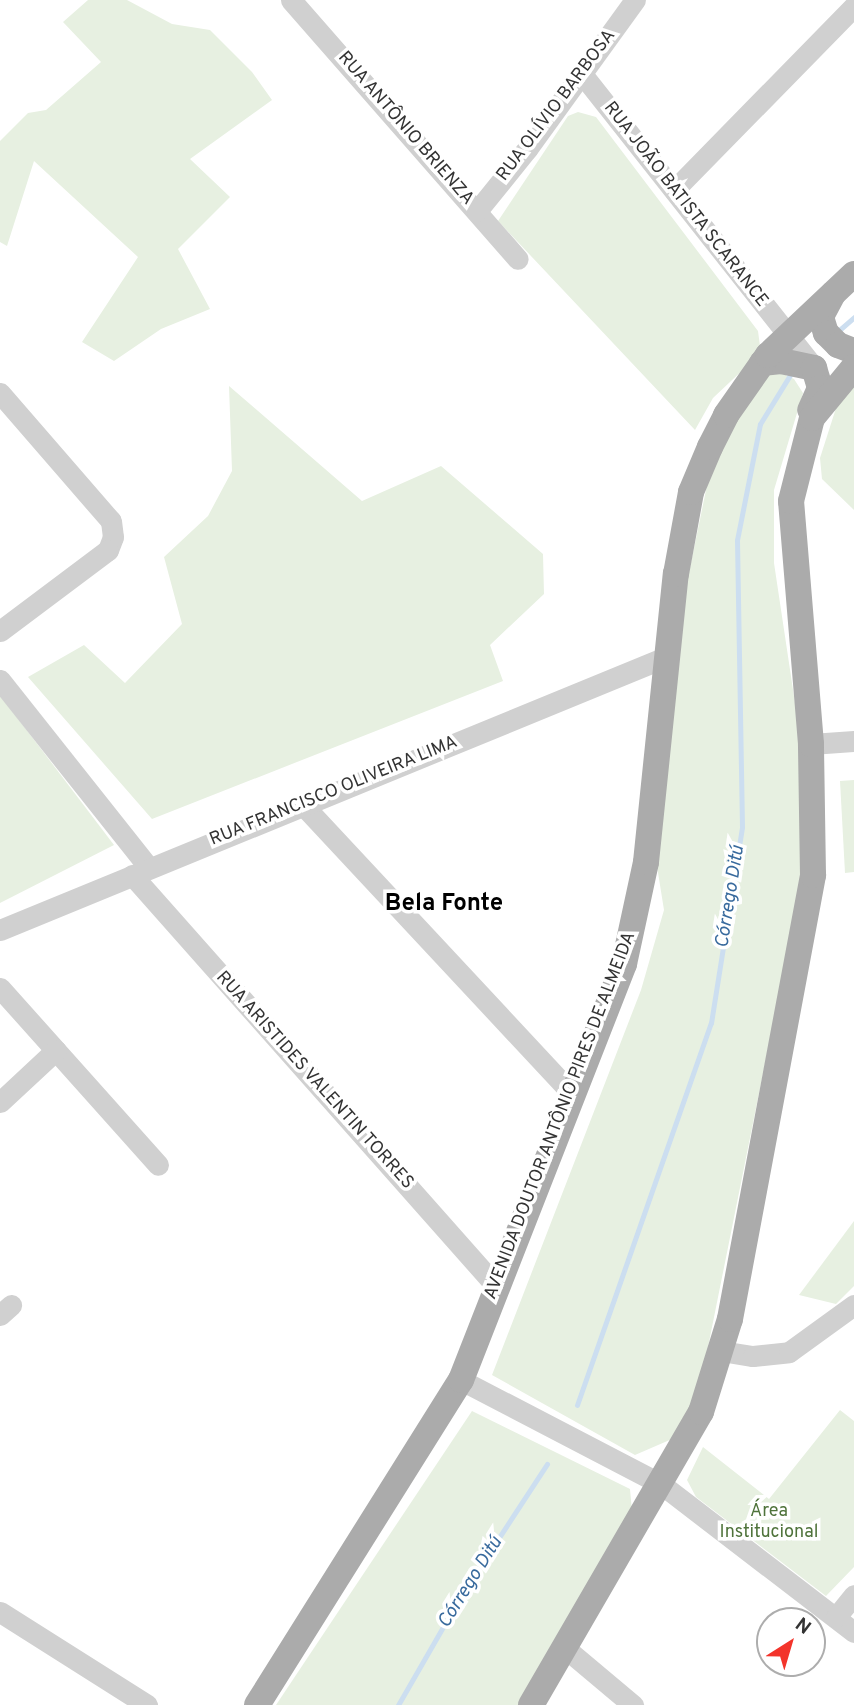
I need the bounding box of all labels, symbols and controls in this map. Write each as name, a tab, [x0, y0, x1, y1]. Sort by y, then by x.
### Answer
street label: RUA OLÍVIO BARBOSA	[493, 26, 621, 186]
street label: RUA ANTÔNIO BRIENZA	[332, 47, 478, 211]
street label: RUA JOÃO BATISTA SCARANCE	[598, 98, 772, 312]
street label: RUA FRANCISCO OLIVEIRA LIMA	[206, 732, 462, 852]
water label: Córrego Ditú	[712, 844, 750, 950]
district label: Bela Fonte	[385, 891, 503, 919]
street label: AVENIDA DOUTOR ANTÔNIO PIRES DE ALMEIDA	[480, 928, 642, 1304]
street label: RUA ARISTIDES VALENTIN TORRES	[209, 967, 419, 1195]
park label: Área Institucional	[720, 1502, 818, 1544]
water label: Córrego Ditú	[434, 1533, 508, 1633]
north arrow	[756, 1607, 826, 1677]
text: N	[790, 1613, 815, 1641]

